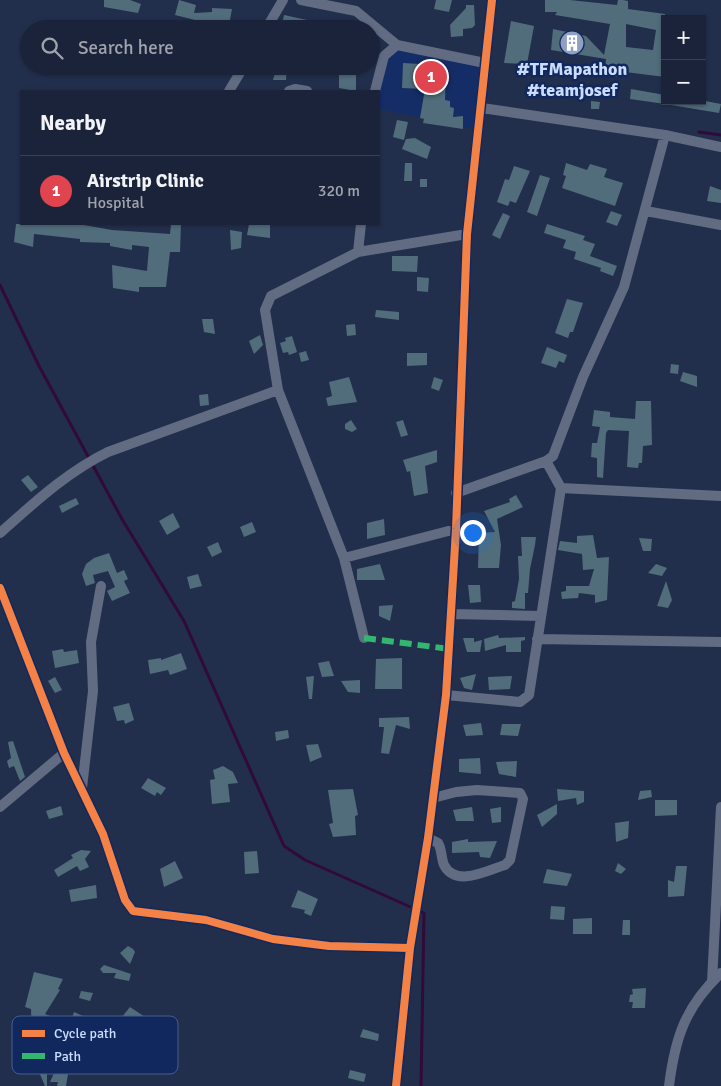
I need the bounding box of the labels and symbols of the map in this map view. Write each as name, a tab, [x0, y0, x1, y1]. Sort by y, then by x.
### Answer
building icon: #TFMapathon #teamjosef	[559, 30, 585, 56]
pin: 1	[415, 58, 447, 96]
place label: #TFMapathon #teamjosef	[517, 58, 627, 101]
your location	[460, 520, 486, 546]
legend	[12, 1016, 178, 1074]
text: Cycle path	[54, 1025, 116, 1042]
text: Path	[54, 1048, 81, 1065]

